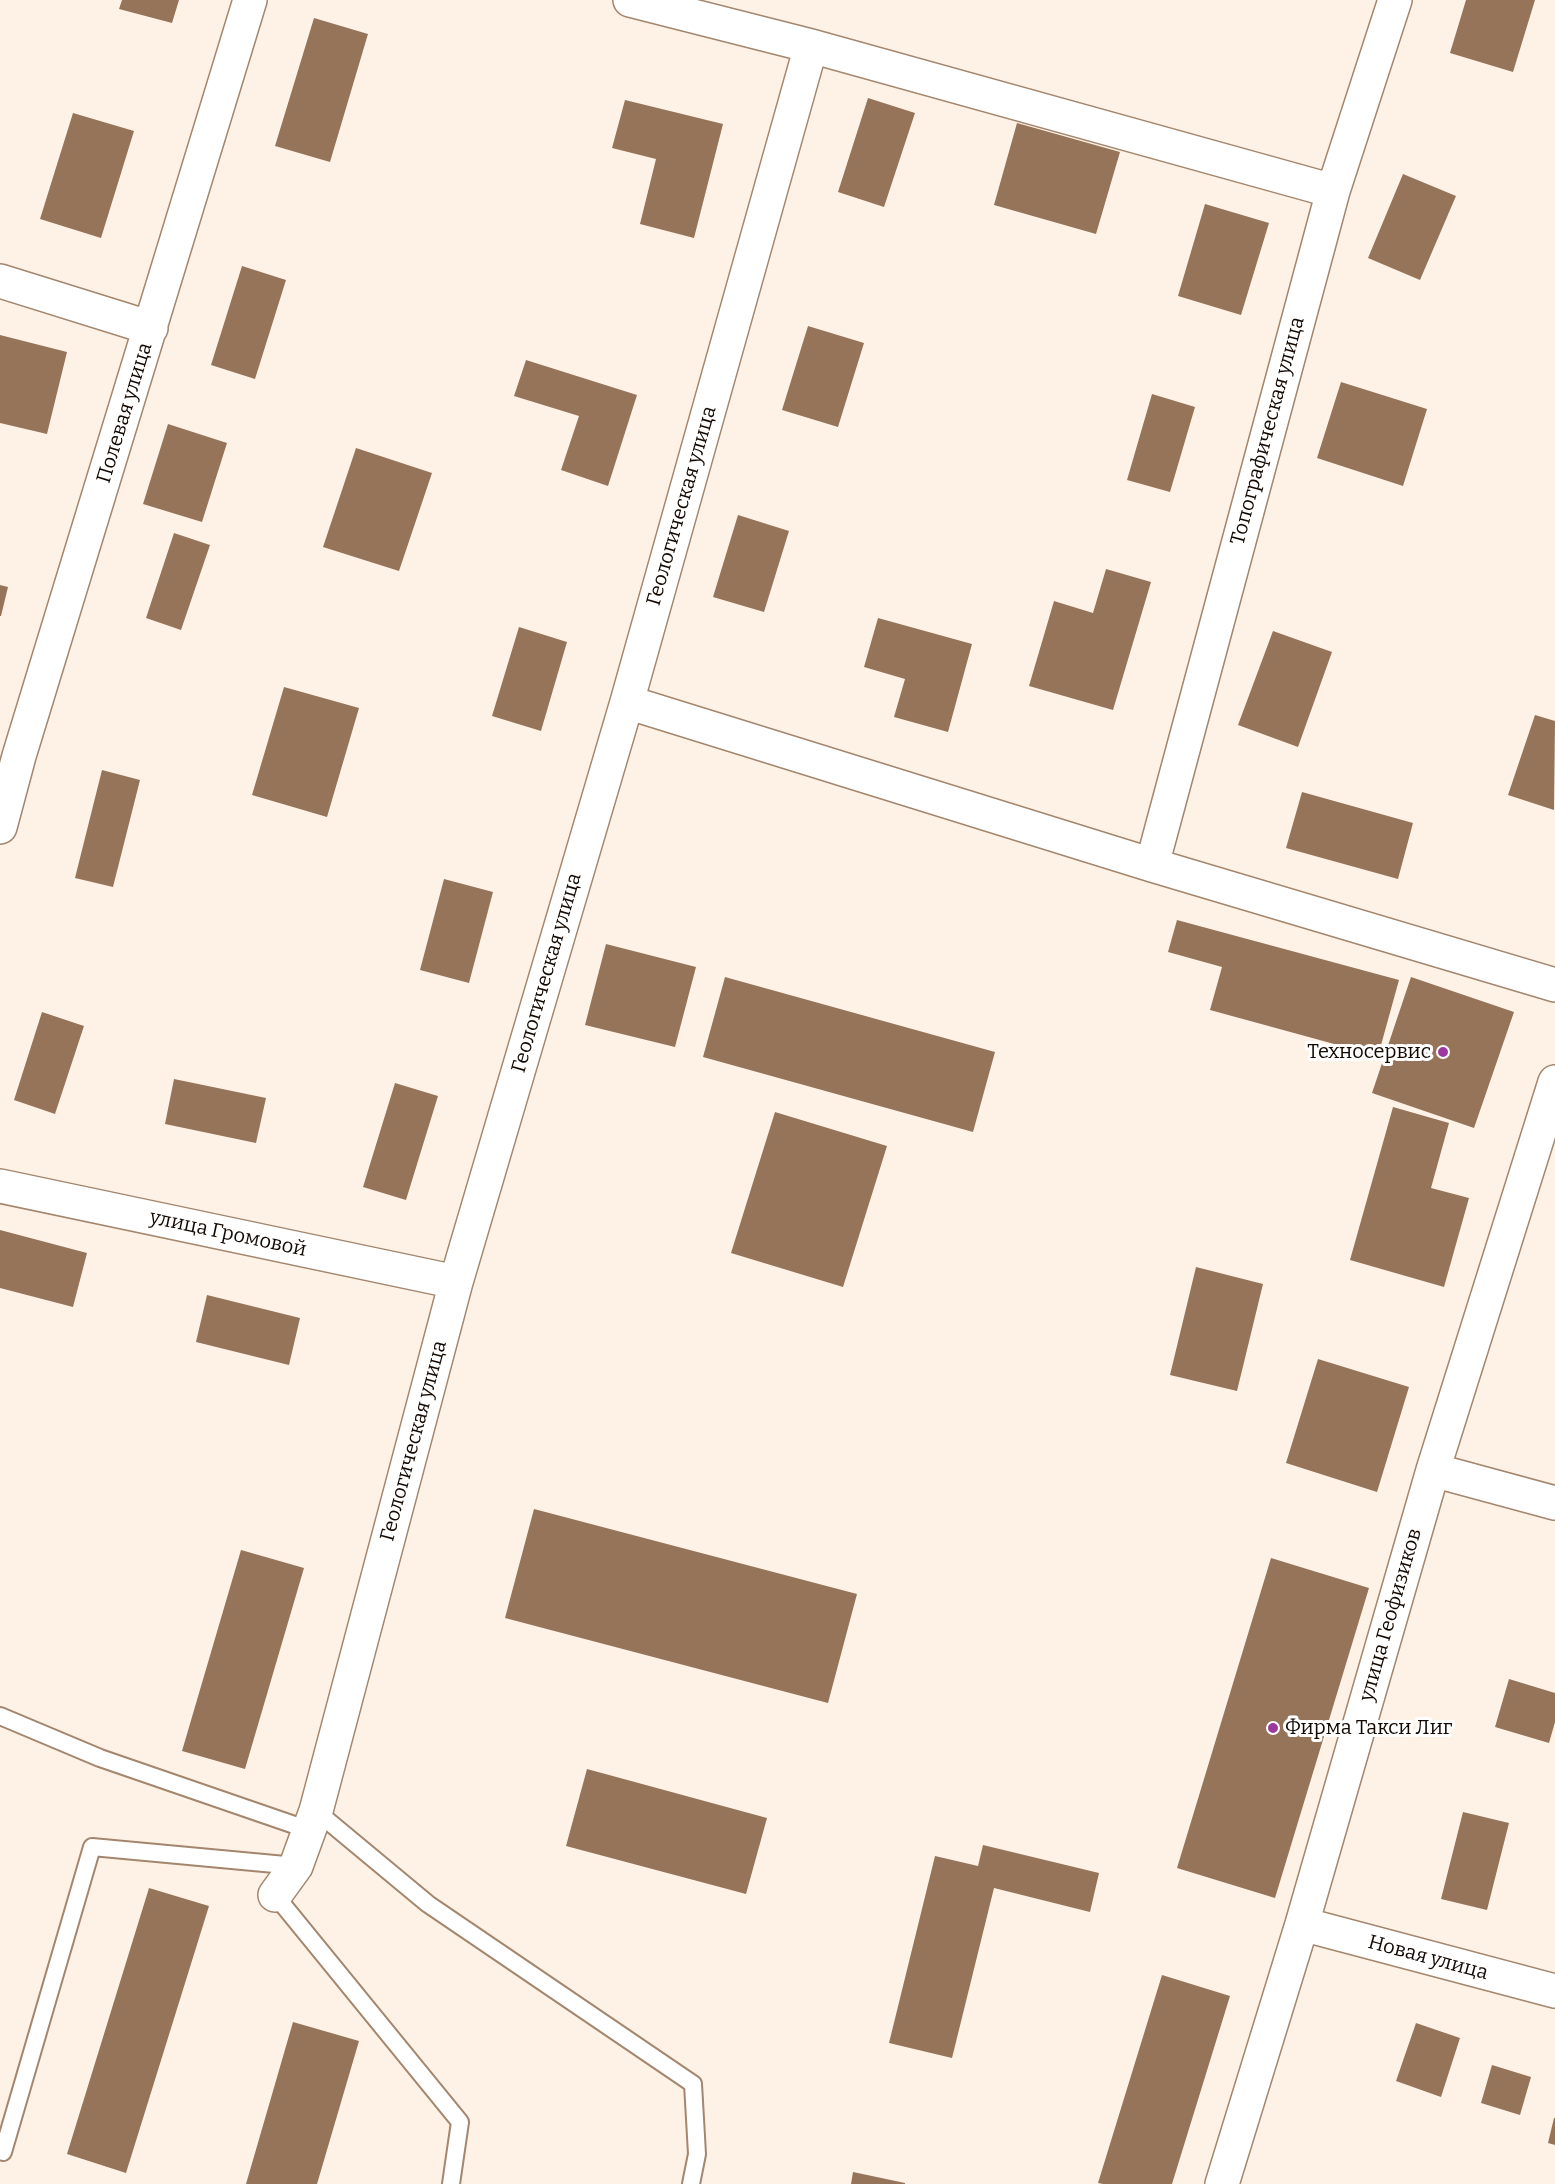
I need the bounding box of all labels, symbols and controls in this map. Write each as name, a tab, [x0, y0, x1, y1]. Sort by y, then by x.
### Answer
street label: Топографическая улица	[1226, 314, 1310, 548]
street label: Полевая улица	[92, 340, 158, 486]
street label: Геологическая улица	[642, 403, 722, 609]
street label: Геологическая улица	[507, 870, 587, 1076]
place label: Техносервис	[1307, 1040, 1431, 1064]
marker: Техносервис	[1436, 1045, 1450, 1059]
street label: улица Громовой	[147, 1206, 309, 1262]
street label: Геологическая улица	[376, 1338, 452, 1544]
street label: улица Геофизиков	[1355, 1526, 1427, 1704]
place label: Фирма Такси Лиг	[1285, 1716, 1452, 1740]
marker: Фирма Такси Лиг	[1266, 1721, 1280, 1735]
street label: Новая улица	[1365, 1930, 1491, 1986]

